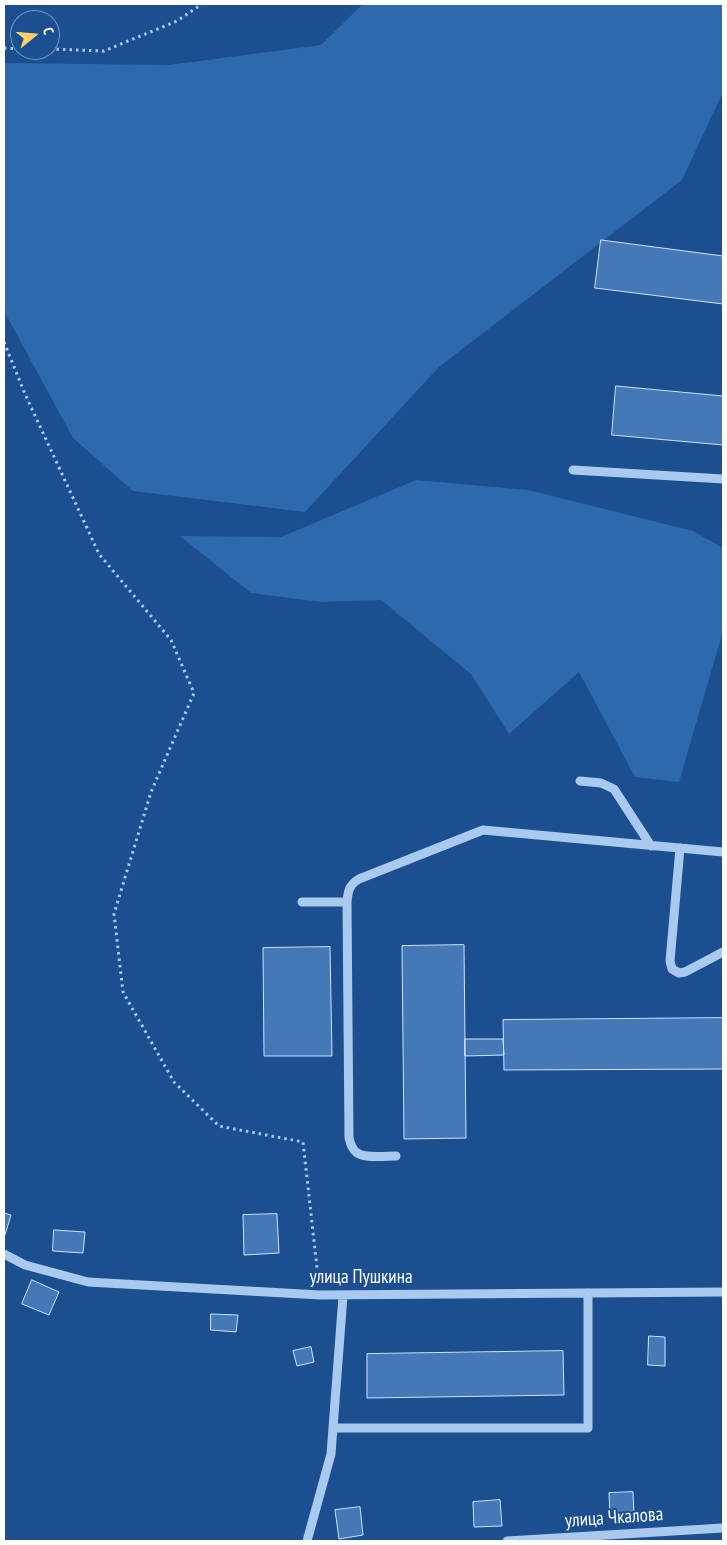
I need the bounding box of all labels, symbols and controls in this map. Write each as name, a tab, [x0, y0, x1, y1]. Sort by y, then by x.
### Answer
north arrow	[10, 10, 60, 60]
text: С	[39, 25, 58, 37]
street label: улица Пушкина	[310, 1267, 412, 1289]
street label: улица Чкалова	[564, 1503, 664, 1533]

